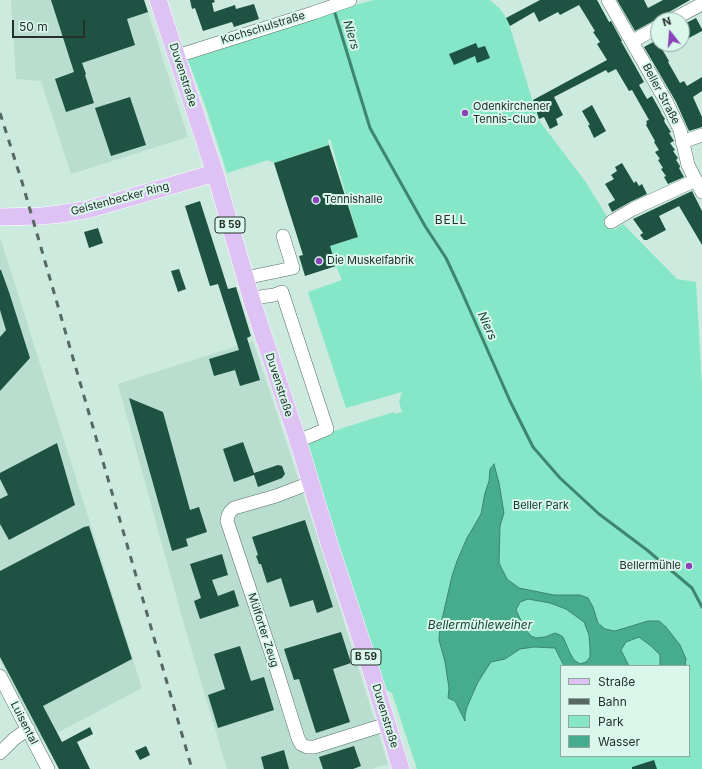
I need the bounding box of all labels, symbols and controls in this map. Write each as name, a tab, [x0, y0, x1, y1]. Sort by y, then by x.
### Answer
street label: Kochschulstraße	[219, 9, 307, 47]
scale bar	[14, 12, 87, 38]
north arrow	[650, 12, 690, 52]
text: N	[661, 14, 673, 29]
text: 50 m	[19, 19, 48, 34]
water label: Niers	[340, 19, 362, 51]
street label: Duvenstraße	[166, 41, 200, 109]
street label: Beller Straße	[640, 61, 682, 127]
place label: Odenkirchener Tennis-Club	[473, 100, 550, 126]
marker: Odenkirchener Tennis-Club	[460, 108, 470, 118]
street label: Geistenbecker Ring	[69, 180, 171, 218]
place label: Tennishalle	[324, 193, 383, 207]
marker: Tennishalle	[311, 195, 321, 205]
district label: BELL	[435, 213, 467, 227]
road number: B 59	[215, 217, 245, 233]
place label: Die Muskelfabrik	[327, 254, 414, 268]
marker: Die Muskelfabrik	[314, 256, 324, 266]
water label: Niers	[474, 309, 500, 343]
street label: Duvenstraße	[262, 351, 296, 419]
park label: Beller Park	[513, 499, 569, 513]
place label: Bellermühle	[620, 559, 681, 573]
marker: Bellermühle	[684, 561, 694, 571]
street label: Mülforter Zeug	[245, 591, 281, 669]
water label: Bellermühleweiher	[428, 618, 532, 632]
road number: B 59	[351, 649, 381, 665]
legend	[560, 665, 690, 757]
text: Straße	[598, 674, 635, 689]
street label: Duvenstraße	[369, 682, 401, 750]
text: Bahn	[598, 694, 627, 709]
street label: Luisental	[8, 699, 40, 747]
text: Park	[598, 714, 624, 729]
text: Wasser	[598, 734, 640, 749]

